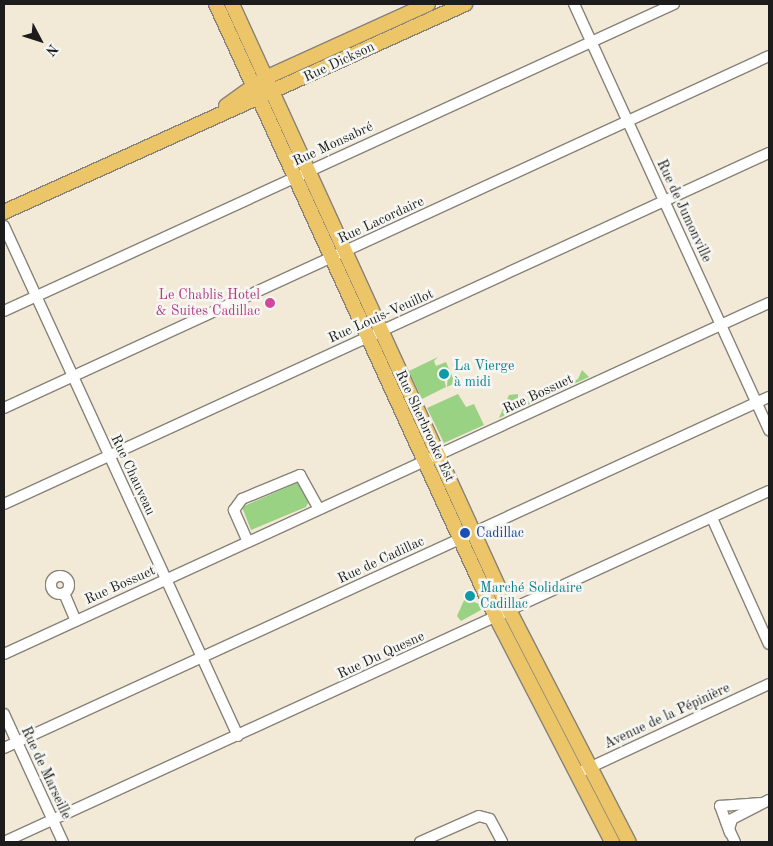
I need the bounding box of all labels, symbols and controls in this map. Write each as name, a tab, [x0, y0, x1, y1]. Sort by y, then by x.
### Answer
north arrow	[15, 15, 65, 65]
street label: Rue Dickson	[301, 38, 377, 86]
text: N	[43, 41, 60, 58]
street label: Rue Monsabré	[290, 118, 376, 170]
street label: Rue de Jumonville	[653, 157, 715, 265]
street label: Rue Lacordaire	[335, 193, 427, 247]
street label: Rue Louis-Veuillot	[326, 285, 436, 347]
place label: Le Chablis Hotel & Suites Cadillac	[156, 287, 260, 320]
marker: Le Chablis Hotel & Suites Cadillac	[264, 297, 276, 309]
place label: La Vierge à midi	[454, 358, 514, 391]
street label: Rue Sherbrooke Est	[392, 367, 458, 485]
marker: La Vierge à midi	[438, 368, 450, 380]
street label: Rue Bossuet	[500, 370, 576, 418]
street label: Rue Chauveau	[107, 432, 159, 518]
place label: Cadillac	[476, 525, 524, 541]
marker: Cadillac	[458, 526, 472, 540]
street label: Rue de Cadillac	[335, 533, 427, 587]
street label: Rue Bossuet	[82, 562, 158, 608]
place label: Marché Solidaire Cadillac	[480, 580, 582, 612]
marker: Marché Solidaire Cadillac	[464, 590, 476, 602]
street label: Rue Du Quesne	[335, 628, 427, 682]
street label: Avenue de la Pépinière	[601, 679, 733, 753]
street label: Rue de Marseille	[17, 724, 75, 822]

